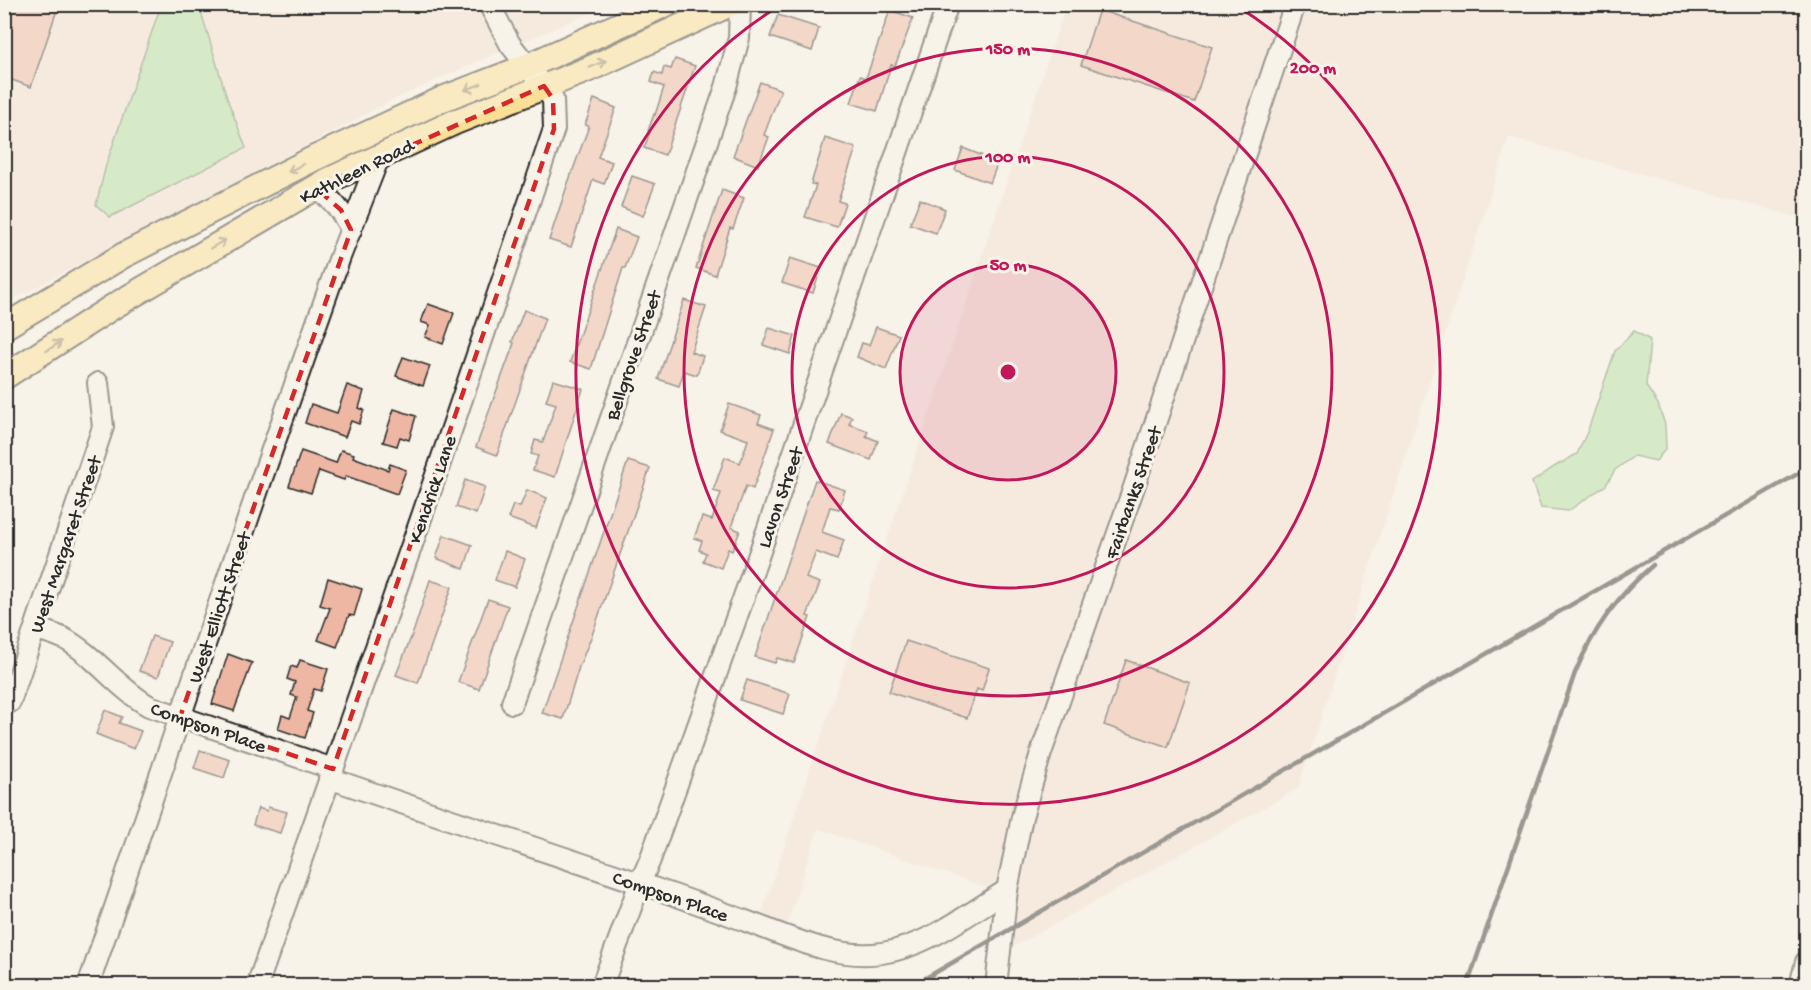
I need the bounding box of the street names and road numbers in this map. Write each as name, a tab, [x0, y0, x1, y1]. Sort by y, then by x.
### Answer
street label: Kathleen Road	[297, 135, 420, 211]
street label: Bellgrove Street	[602, 287, 669, 425]
street label: Fairbanks Street	[1102, 422, 1169, 563]
street label: Kendrick Lane	[405, 432, 464, 547]
street label: Lavon Street	[754, 443, 811, 552]
street label: West Margaret Street	[26, 452, 109, 637]
street label: West Elliott Street	[185, 528, 258, 687]
street label: Compson Place	[147, 699, 269, 760]
street label: Compson Place	[609, 868, 731, 929]

